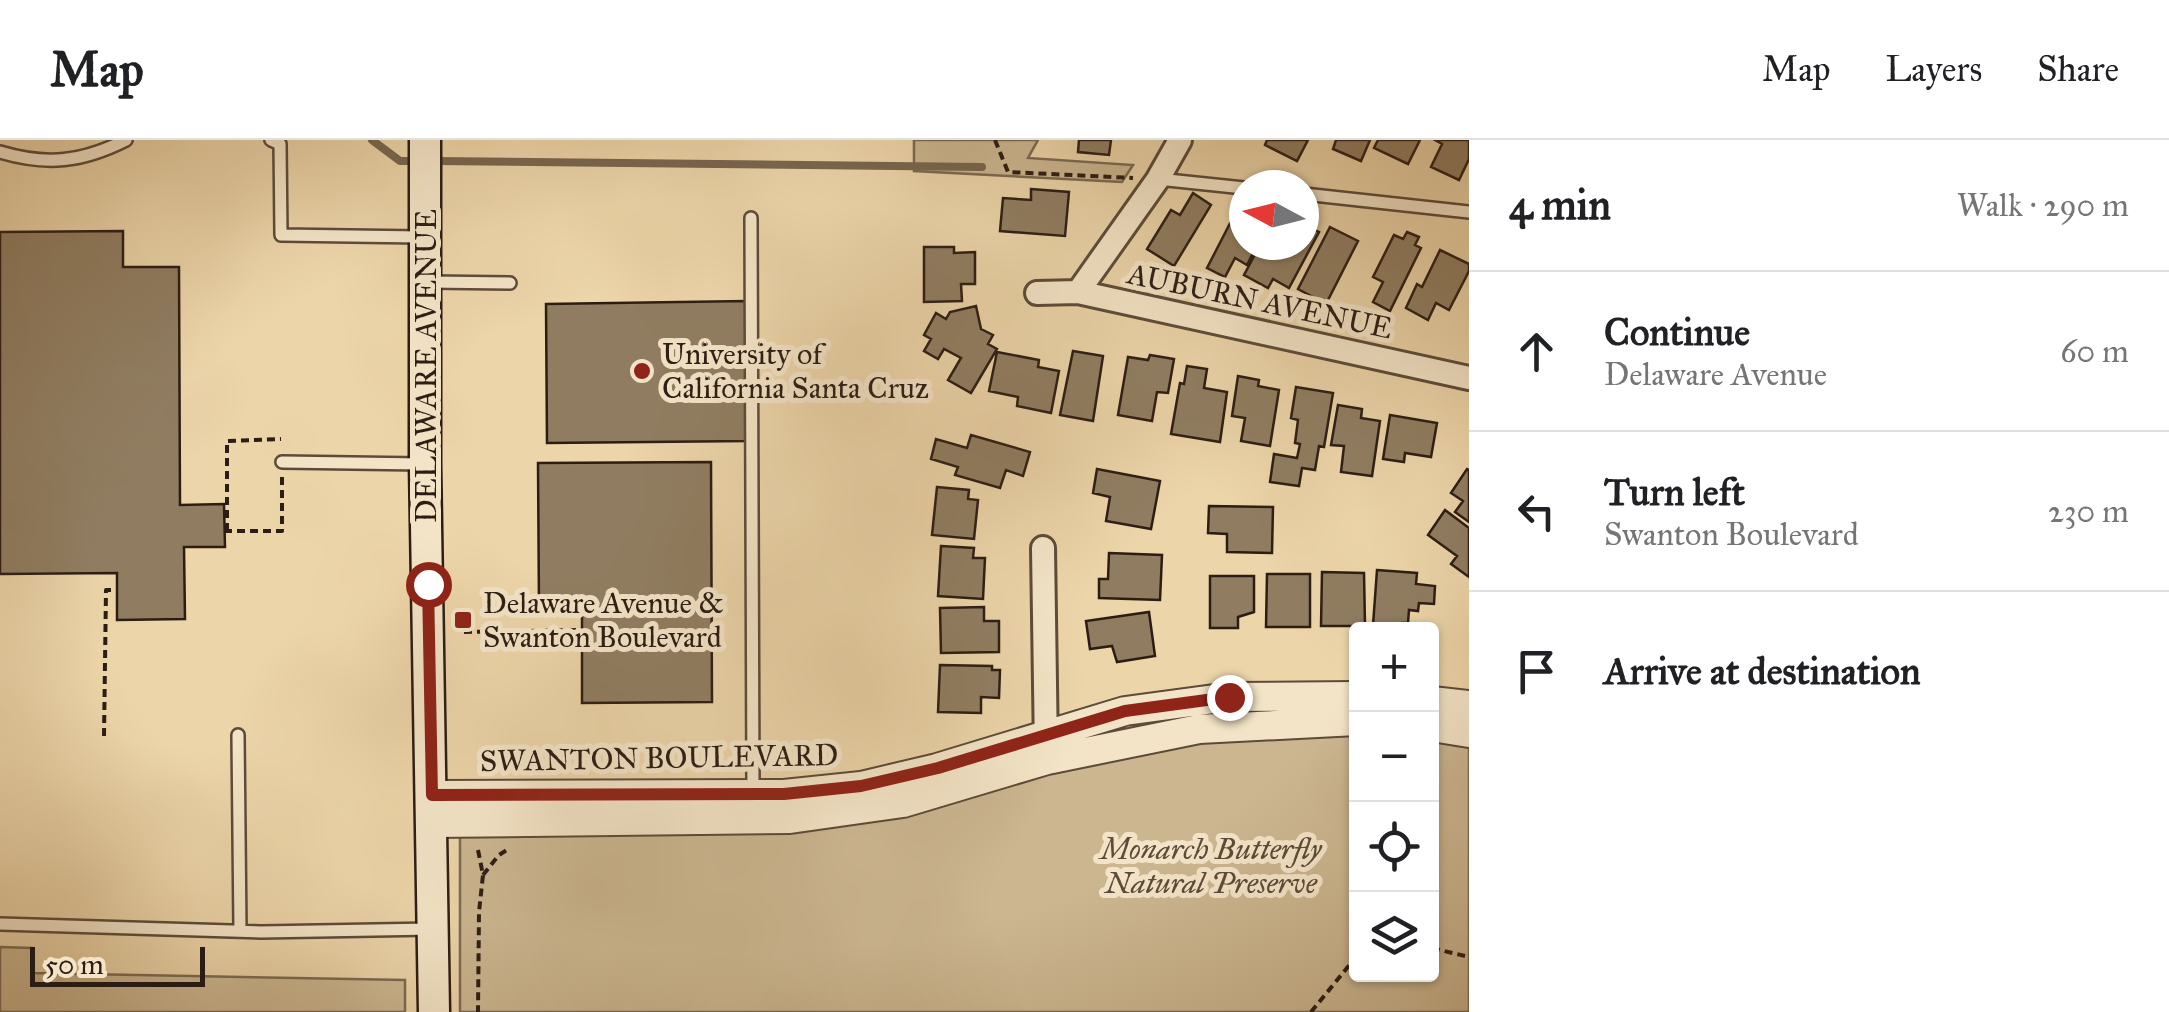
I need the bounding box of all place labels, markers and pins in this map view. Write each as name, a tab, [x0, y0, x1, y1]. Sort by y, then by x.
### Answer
place label: University of California Santa Cruz	[662, 336, 929, 406]
marker: University of California Santa Cruz	[631, 360, 653, 382]
place label: Delaware Avenue & Swanton Boulevard	[483, 585, 724, 655]
marker: Delaware Avenue & Swanton Boulevard	[452, 609, 474, 631]

